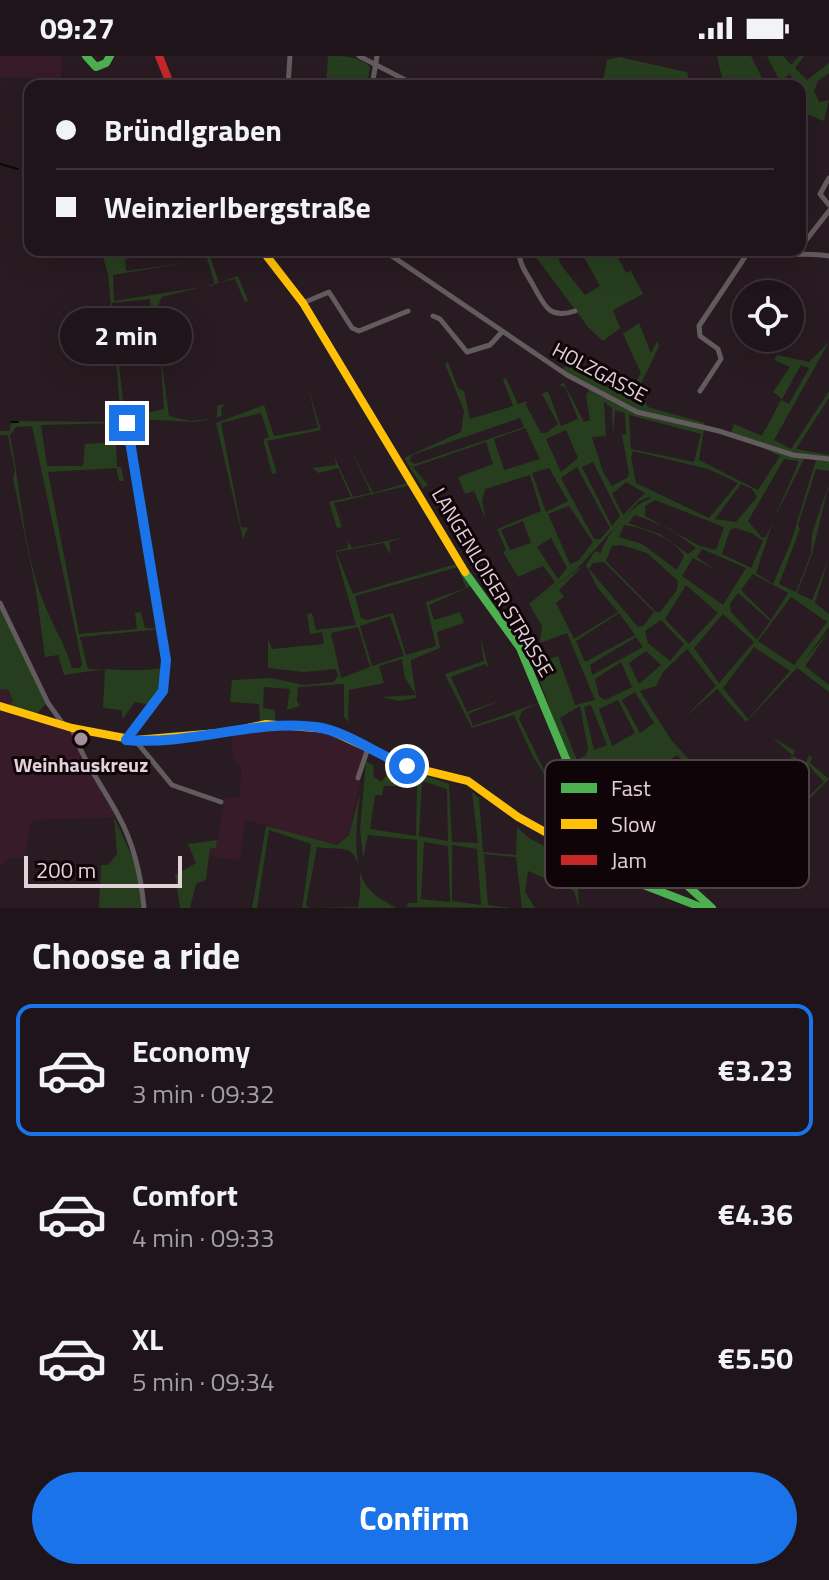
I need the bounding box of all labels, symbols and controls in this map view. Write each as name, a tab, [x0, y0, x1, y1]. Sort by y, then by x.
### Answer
text: 09:27	[40, 5, 115, 51]
text: Bründlgraben	[104, 107, 282, 153]
text: Weinzierlbergstraße	[104, 184, 371, 230]
map controls	[732, 280, 804, 352]
button: locate	[732, 280, 804, 352]
callout: 2 min	[61, 307, 193, 363]
text: 2 min	[94, 316, 158, 355]
street label: HOLZGASSE	[547, 334, 653, 410]
route end	[109, 405, 145, 441]
street label: LANGENLOISER STRASSE	[424, 481, 562, 683]
marker: Weinhauskreuz	[72, 730, 90, 748]
route start	[389, 748, 425, 784]
place label: Weinhauskreuz	[14, 749, 148, 780]
legend	[545, 760, 809, 888]
text: Fast	[611, 771, 651, 805]
text: Slow	[611, 807, 657, 841]
text: Jam	[611, 843, 647, 877]
scale bar	[24, 852, 182, 888]
text: 200 m	[36, 853, 96, 887]
text: Choose a ride	[32, 928, 240, 983]
text: Economy	[132, 1028, 250, 1074]
icon: car	[36, 1034, 108, 1106]
text: €3.23	[718, 1047, 793, 1093]
text: 3 min · 09:32	[132, 1074, 275, 1113]
text: Comfort	[132, 1172, 238, 1218]
icon: car	[36, 1178, 108, 1250]
text: €4.36	[718, 1191, 793, 1237]
text: 4 min · 09:33	[132, 1218, 275, 1257]
text: XL	[132, 1316, 163, 1362]
icon: car	[36, 1322, 108, 1394]
text: €5.50	[718, 1335, 793, 1381]
text: 5 min · 09:34	[132, 1362, 275, 1401]
button: Confirm	[32, 1472, 797, 1564]

